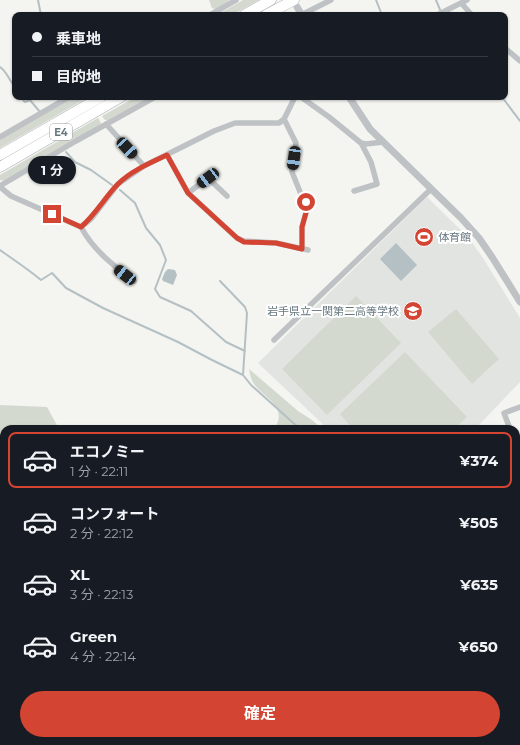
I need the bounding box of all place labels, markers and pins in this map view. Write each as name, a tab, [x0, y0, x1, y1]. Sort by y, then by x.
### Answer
sports icon: 体育館	[413, 226, 435, 248]
place label: 体育館	[438, 230, 471, 244]
school or university icon: 岩手県立一関第二高等学校	[402, 300, 424, 322]
place label: 岩手県立一関第二高等学校	[267, 304, 399, 318]

